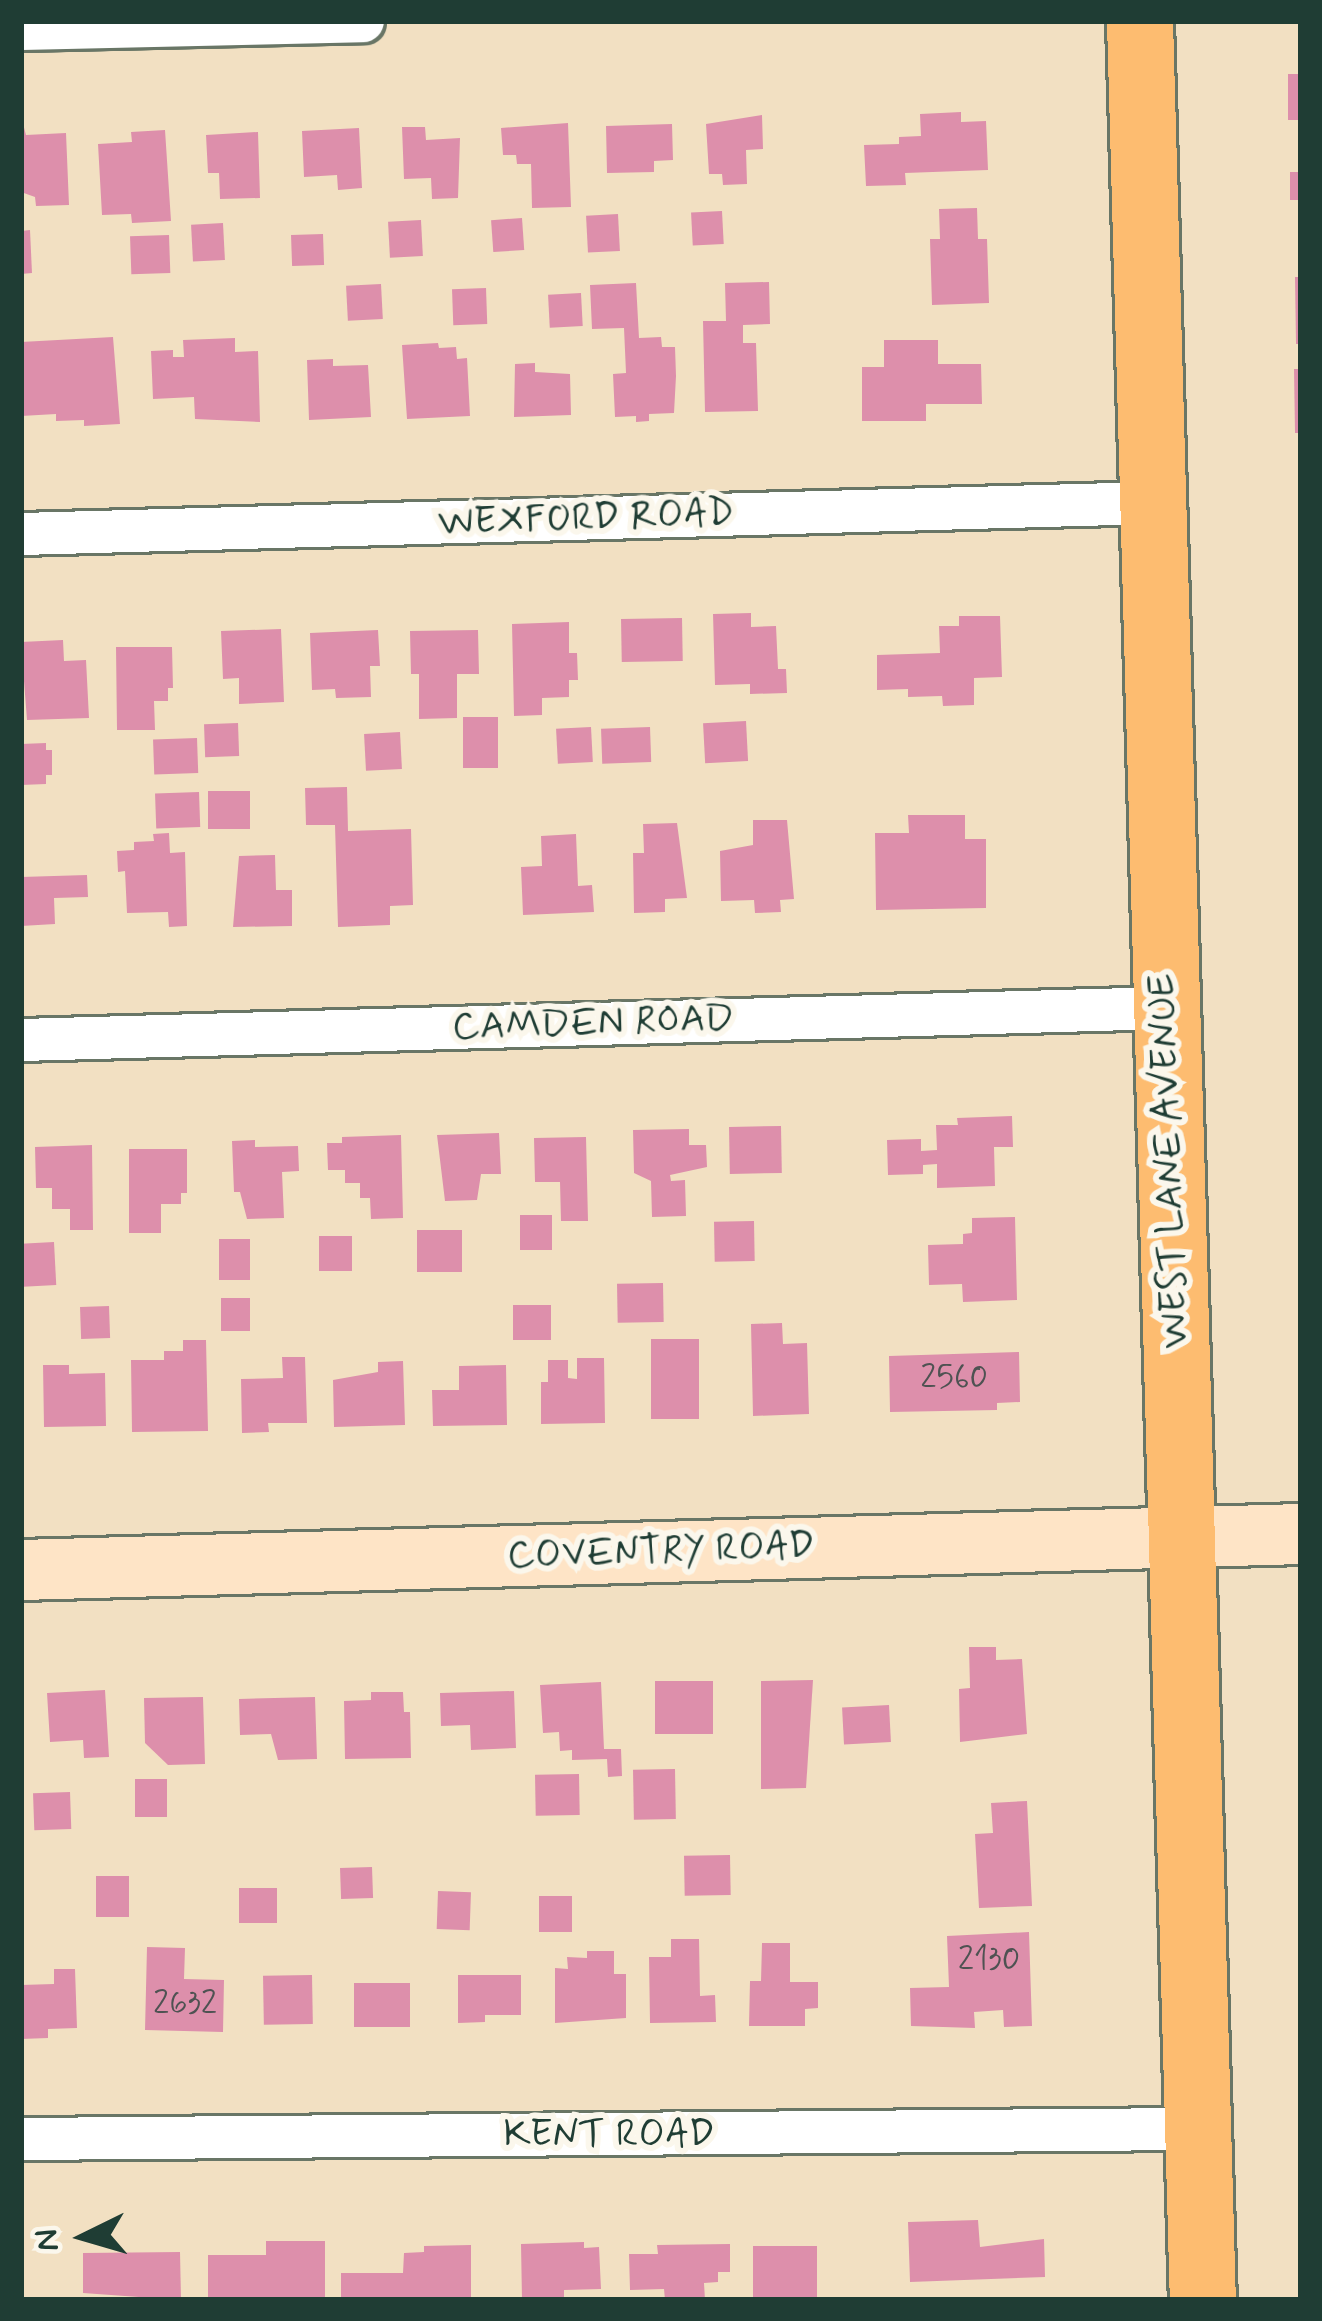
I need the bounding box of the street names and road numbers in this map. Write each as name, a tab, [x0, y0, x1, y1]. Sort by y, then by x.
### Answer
street label: WEXFORD ROAD	[440, 491, 732, 547]
street label: WEST LANE AVENUE	[1140, 971, 1200, 1351]
street label: CAMDEN ROAD	[452, 996, 734, 1052]
street label: COVENTRY ROAD	[506, 1523, 816, 1581]
street label: KENT ROAD	[503, 2112, 715, 2158]

